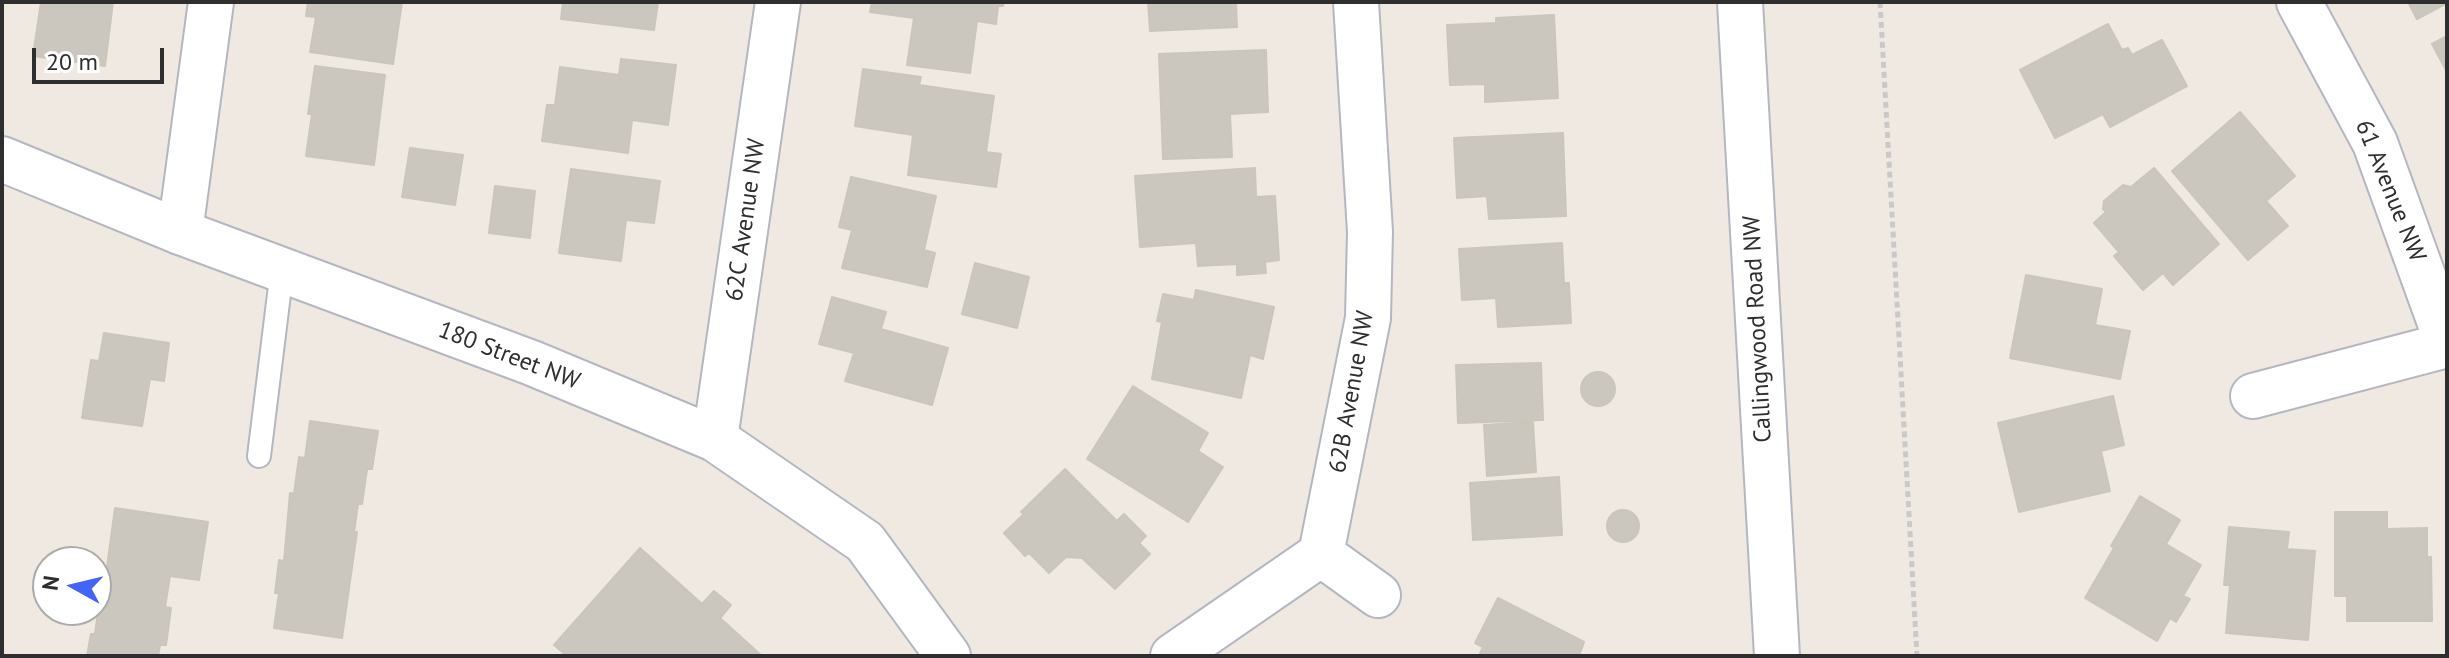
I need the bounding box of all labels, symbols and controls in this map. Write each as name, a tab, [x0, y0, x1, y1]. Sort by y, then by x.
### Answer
scale bar	[36, 32, 168, 82]
text: 20 m	[46, 46, 98, 77]
street label: 61 Avenue NW	[2349, 116, 2431, 266]
street label: 62C Avenue NW	[720, 137, 772, 303]
street label: Callingwood Road NW	[1738, 215, 1778, 443]
street label: 62B Avenue NW	[1324, 309, 1380, 475]
street label: 180 Street NW	[434, 316, 584, 396]
north arrow	[32, 546, 112, 626]
text: N	[35, 574, 65, 592]

